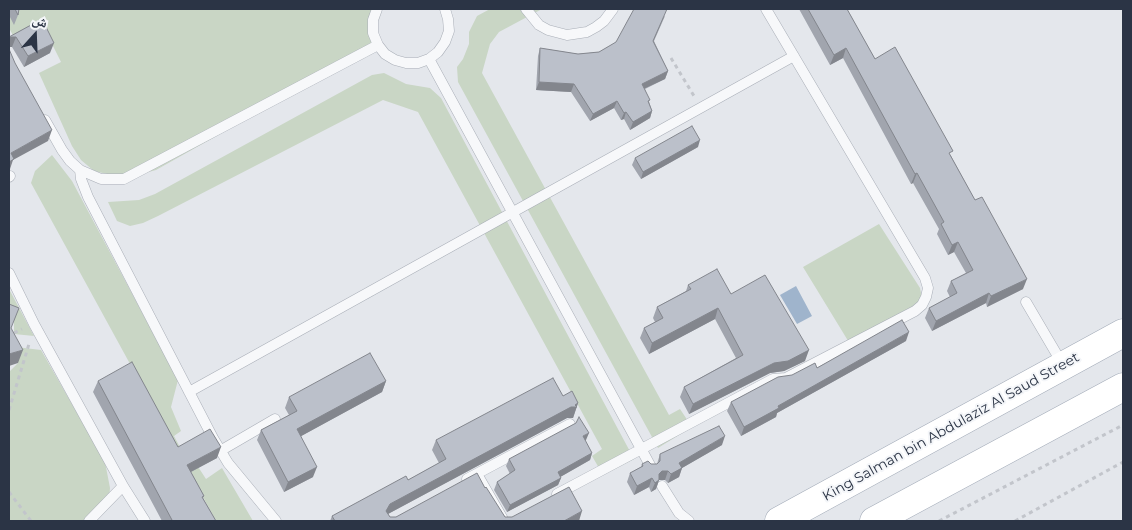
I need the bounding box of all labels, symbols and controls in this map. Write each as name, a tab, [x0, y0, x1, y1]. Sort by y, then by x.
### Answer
north arrow	[10, 10, 60, 60]
text: ش	[30, 10, 50, 32]
street label: King Salman bin Abdulaziz Al Saud Street	[820, 349, 1082, 505]

